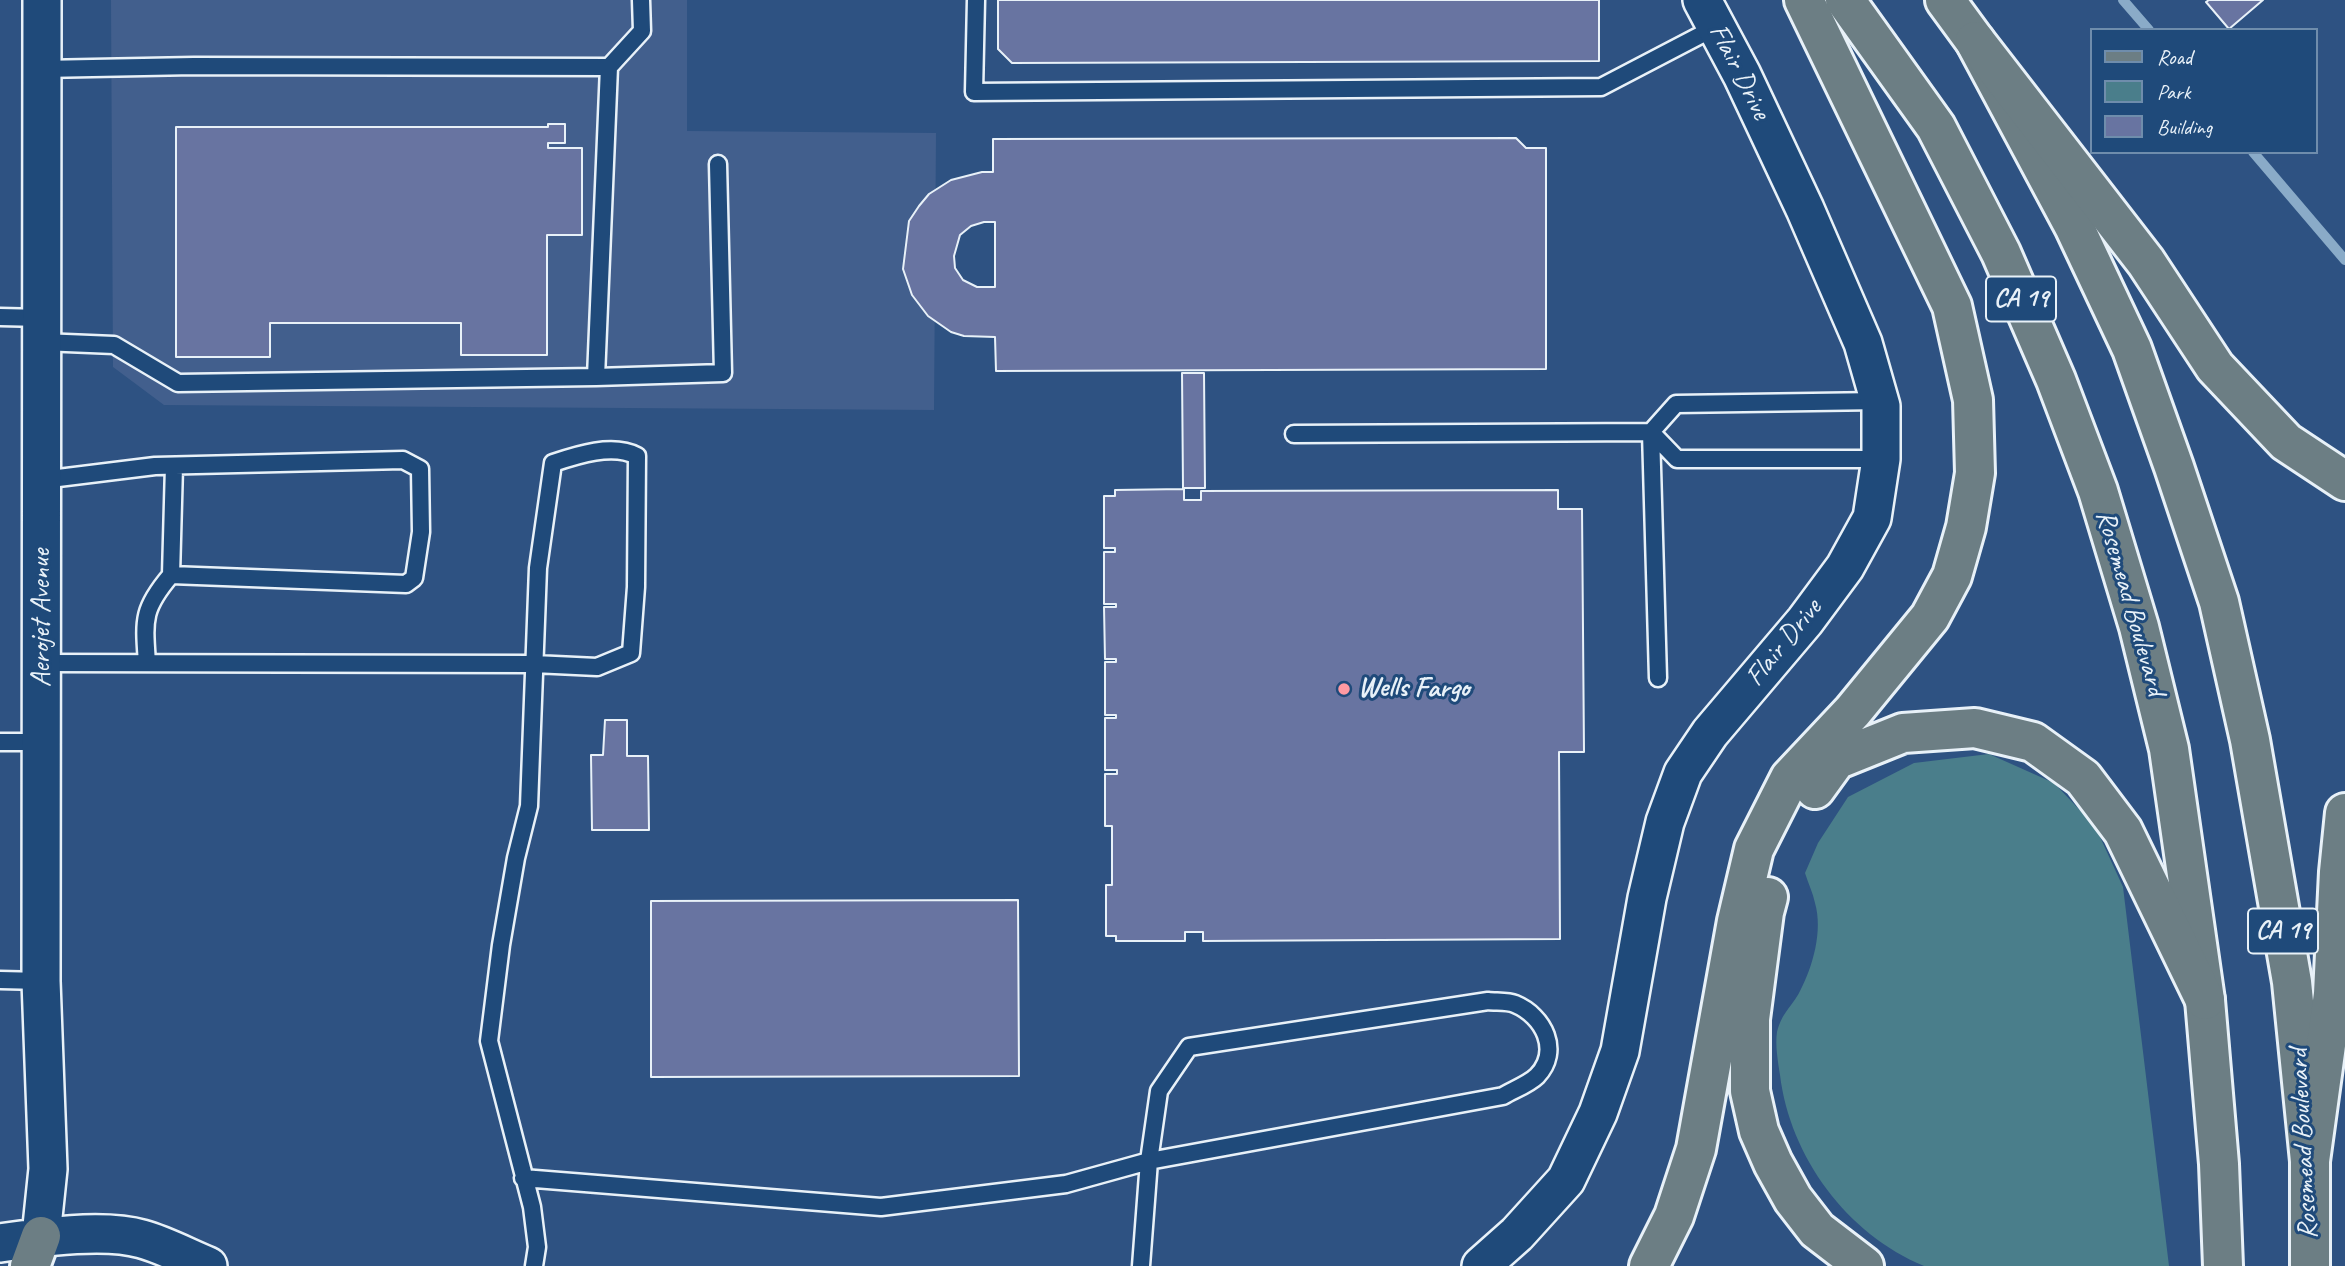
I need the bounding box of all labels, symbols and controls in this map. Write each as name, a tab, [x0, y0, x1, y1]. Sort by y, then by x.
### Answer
street label: Flair Drive	[1701, 19, 1777, 125]
legend	[2090, 28, 2317, 154]
text: Road	[2157, 44, 2192, 70]
text: Park	[2157, 79, 2190, 105]
text: Building	[2157, 114, 2212, 140]
road number: CA 19	[1986, 276, 2056, 322]
street label: Rosemead Boulevard	[2088, 507, 2172, 699]
street label: Aerojet Avenue	[25, 549, 59, 687]
street label: Flair Drive	[1739, 593, 1829, 693]
place label: Wells Fargo	[1358, 672, 1470, 706]
marker: Wells Fargo	[1336, 681, 1352, 697]
road number: CA 19	[2248, 908, 2318, 954]
street label: Rosemead Boulevard	[2282, 1048, 2326, 1240]

